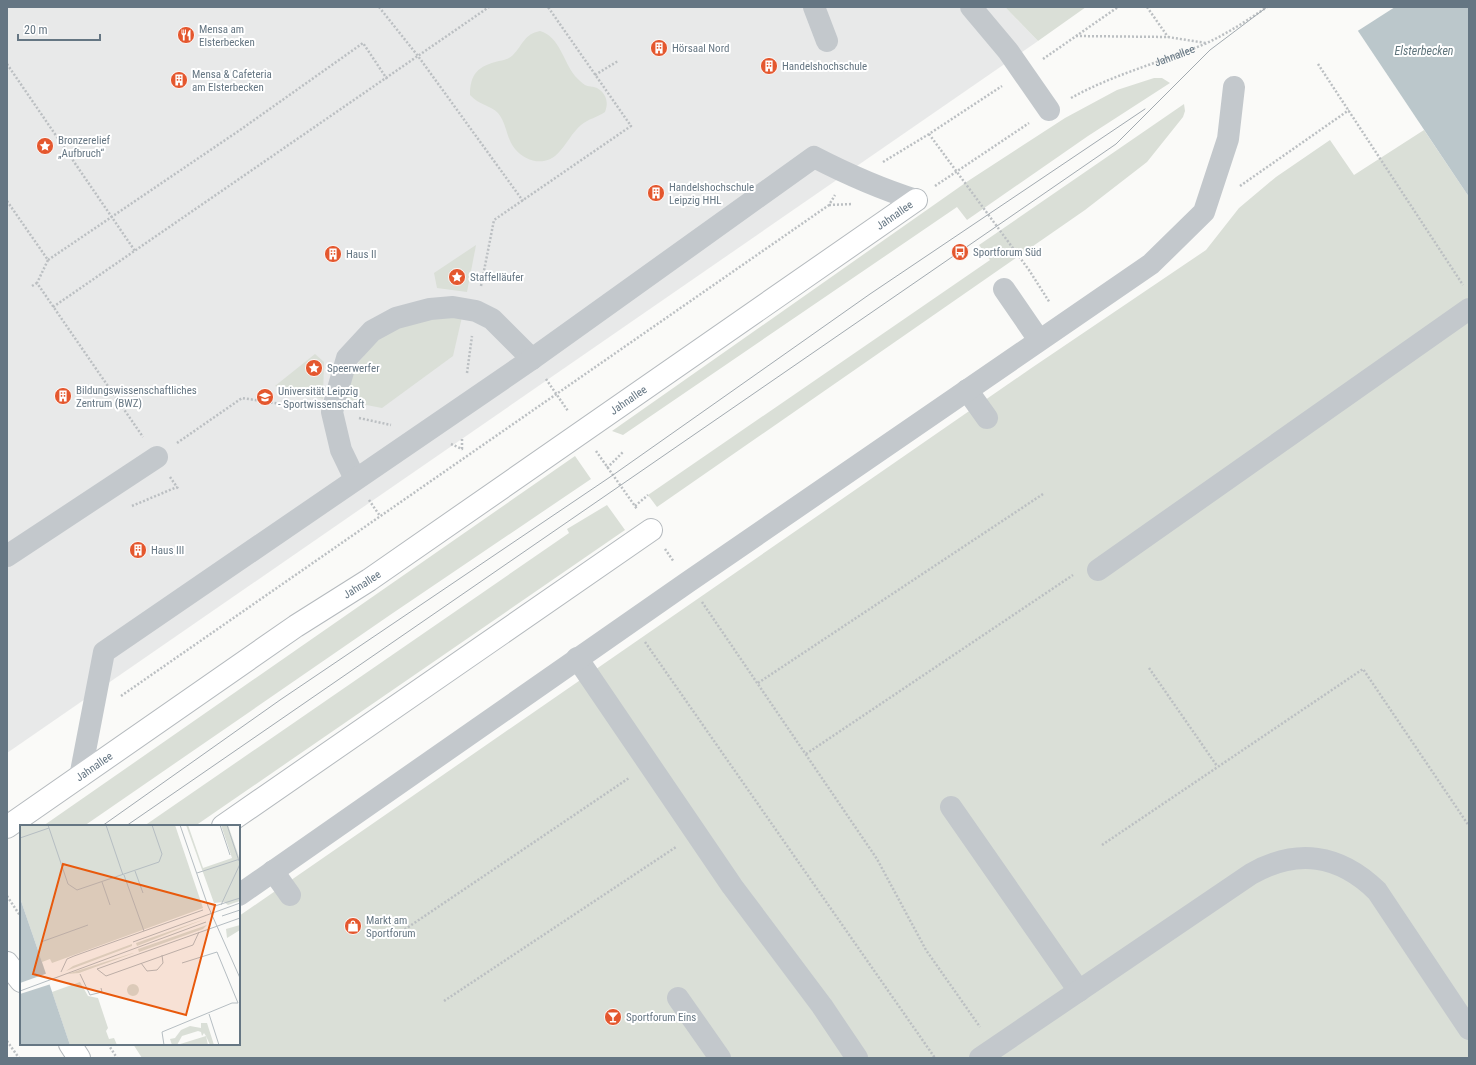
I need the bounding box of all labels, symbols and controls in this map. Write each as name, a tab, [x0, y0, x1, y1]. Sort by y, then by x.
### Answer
scale bar	[18, 16, 100, 42]
text: 20 m	[24, 23, 48, 37]
place label: Mensa am Elsterbecken	[199, 23, 255, 49]
restaurant icon: Mensa am Elsterbecken	[176, 25, 196, 45]
building icon: Hörsaal Nord	[649, 38, 669, 58]
place label: Hörsaal Nord	[672, 42, 729, 55]
street label: Jahnallee	[1153, 42, 1196, 69]
water label: Elsterbecken	[1394, 44, 1454, 58]
building icon: Handelshochschule	[759, 56, 779, 76]
place label: Handelshochschule	[782, 60, 867, 73]
place label: Mensa & Cafeteria am Elsterbecken	[192, 68, 272, 94]
building icon: Mensa & Cafeteria am Elsterbecken	[169, 70, 189, 90]
place label: Bronzerelief „Aufbruch“	[58, 134, 111, 160]
place icon: Bronzerelief „Aufbruch“	[35, 136, 55, 156]
place label: Handelshochschule Leipzig HHL	[669, 181, 754, 207]
building icon: Handelshochschule Leipzig HHL	[646, 183, 666, 203]
street label: Jahnallee	[873, 198, 915, 232]
bus stop icon: Sportforum Süd	[950, 242, 970, 262]
building icon: Haus II	[323, 244, 343, 264]
place label: Sportforum Süd	[973, 246, 1041, 259]
place label: Haus II	[346, 248, 376, 261]
place icon: Staffelläufer	[447, 267, 467, 287]
place label: Staffelläufer	[470, 271, 524, 284]
place icon: Speerwerfer	[304, 358, 324, 378]
place label: Speerwerfer	[327, 362, 380, 375]
street label: Jahnallee	[607, 383, 649, 417]
place label: Bildungswissenschaftliches Zentrum (BWZ)	[76, 384, 197, 410]
place label: Universität Leipzig - Sportwissenschaft	[278, 385, 364, 411]
building icon: Bildungswissenschaftliches Zentrum (BWZ)	[53, 386, 73, 406]
school or university icon: Universität Leipzig - Sportwissenschaft	[255, 387, 275, 407]
building icon: Haus III	[128, 540, 148, 560]
place label: Haus III	[151, 544, 184, 557]
street label: Jahnallee	[341, 567, 383, 601]
street label: Jahnallee	[73, 749, 115, 784]
inset map	[20, 825, 240, 1045]
place label: Markt am Sportforum	[366, 914, 415, 940]
shop icon: Markt am Sportforum	[343, 916, 363, 936]
bar icon: Sportforum Eins	[603, 1007, 623, 1027]
place label: Sportforum Eins	[626, 1011, 696, 1024]

